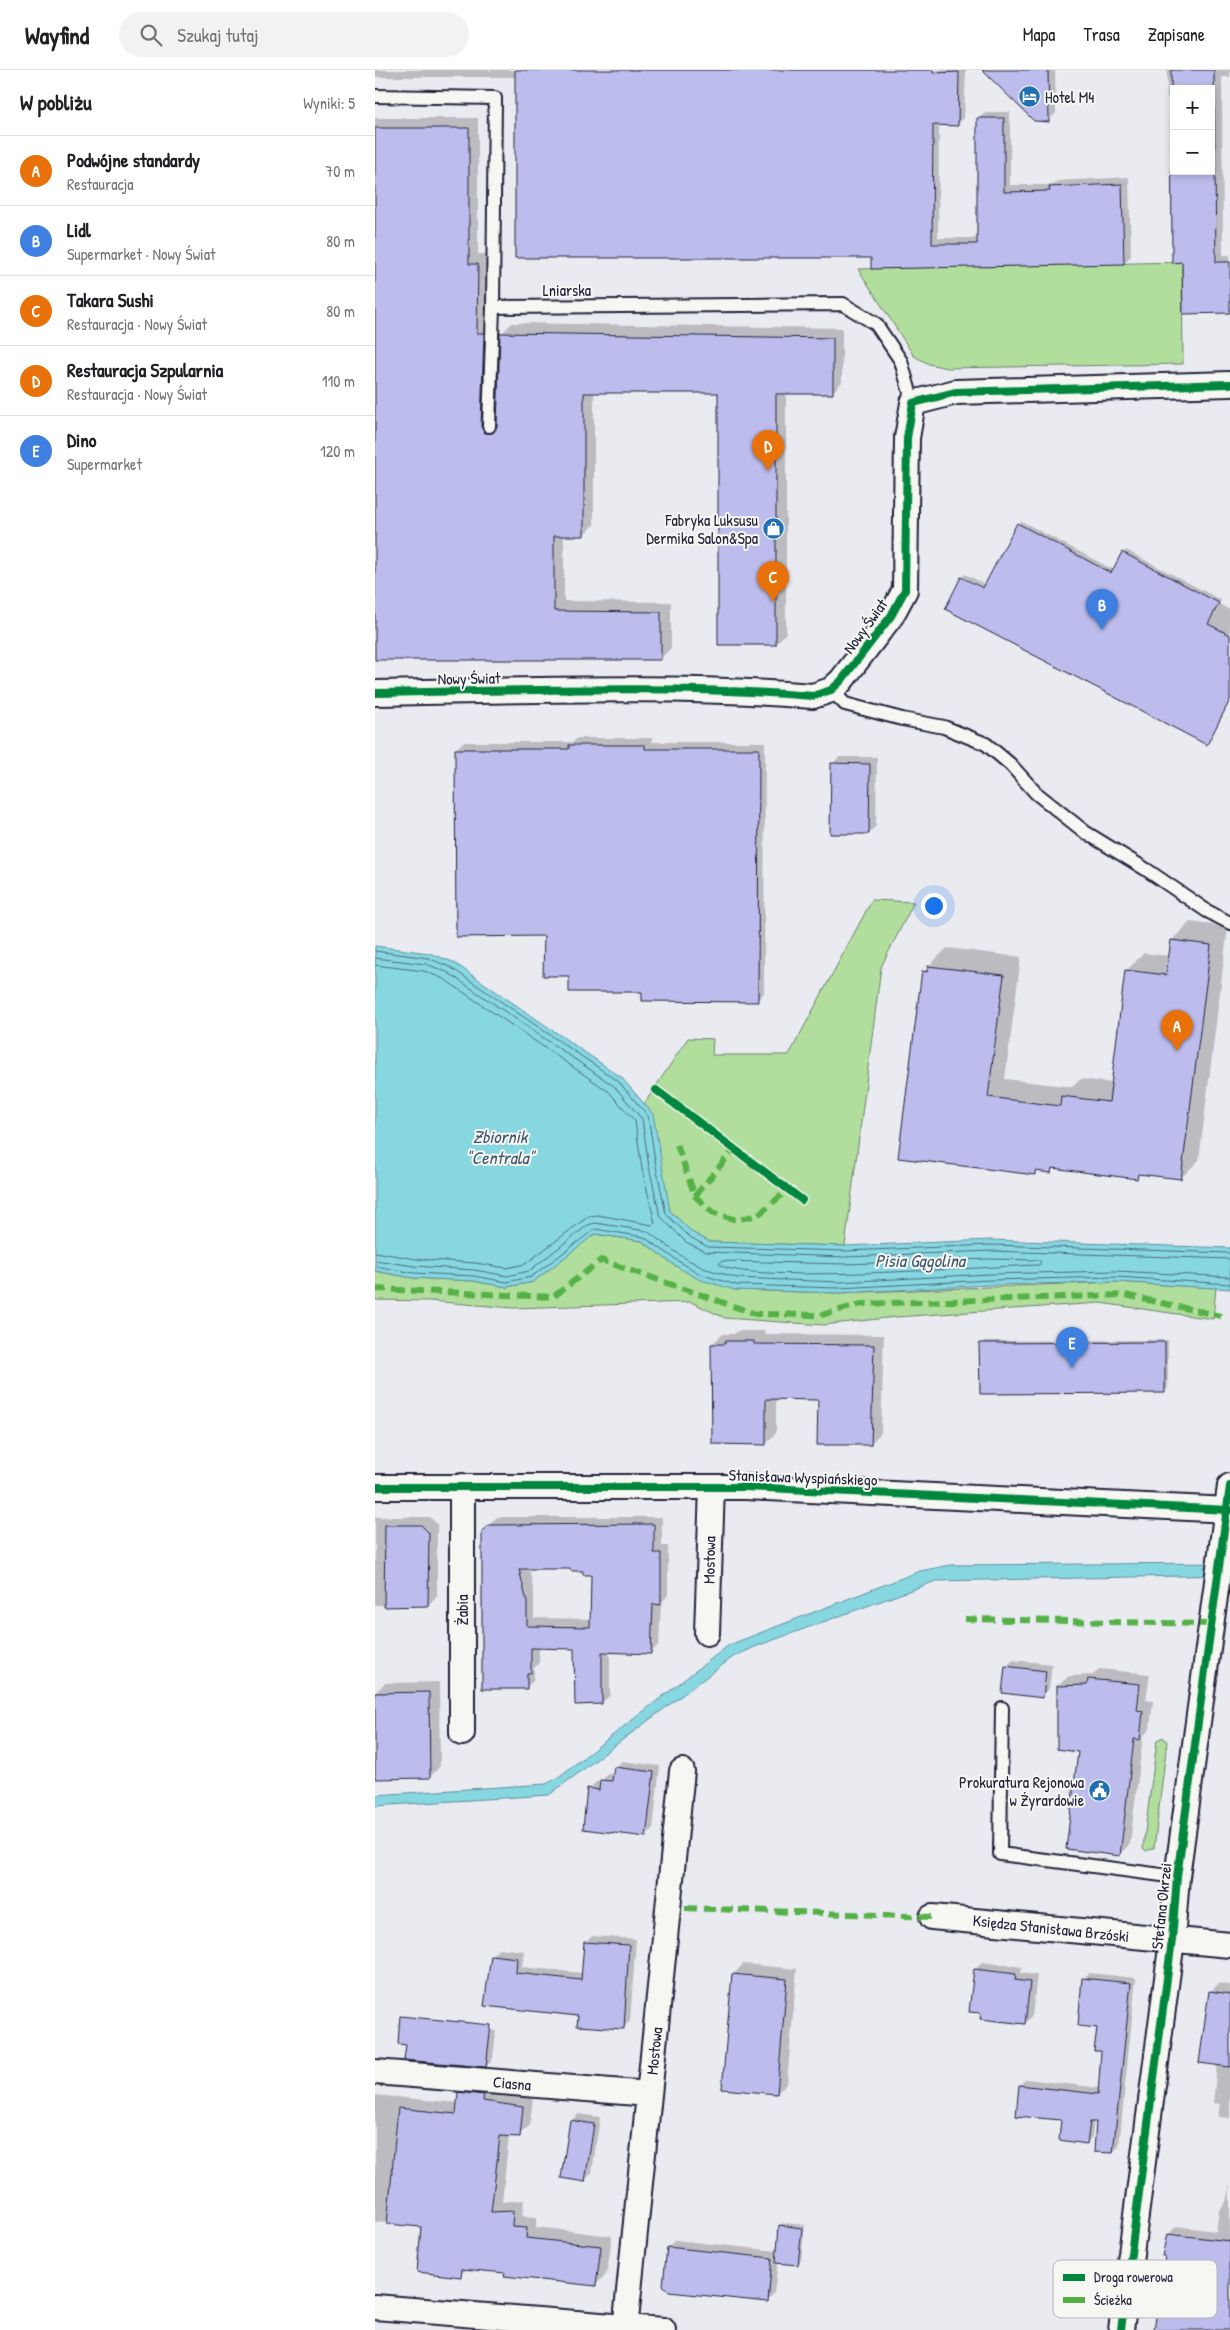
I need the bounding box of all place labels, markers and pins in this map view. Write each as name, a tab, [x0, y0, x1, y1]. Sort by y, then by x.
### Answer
hotel icon: Hotel M4	[1017, 85, 1041, 109]
place label: Hotel M4	[1045, 86, 1094, 108]
pin: D	[752, 430, 784, 471]
place label: Fabryka Luksusu Dermika Salon&Spa	[646, 509, 759, 549]
shop icon: Fabryka Luksusu Dermika Salon&Spa	[762, 517, 786, 541]
pin: C	[757, 561, 789, 602]
pin: B	[1086, 589, 1118, 630]
pin: A	[1161, 1010, 1193, 1051]
pin: E	[1056, 1327, 1088, 1368]
place label: Prokuratura Rejonowa w Żyrardowie	[959, 1771, 1085, 1811]
public building icon: Prokuratura Rejonowa w Żyrardowie	[1088, 1779, 1112, 1803]

